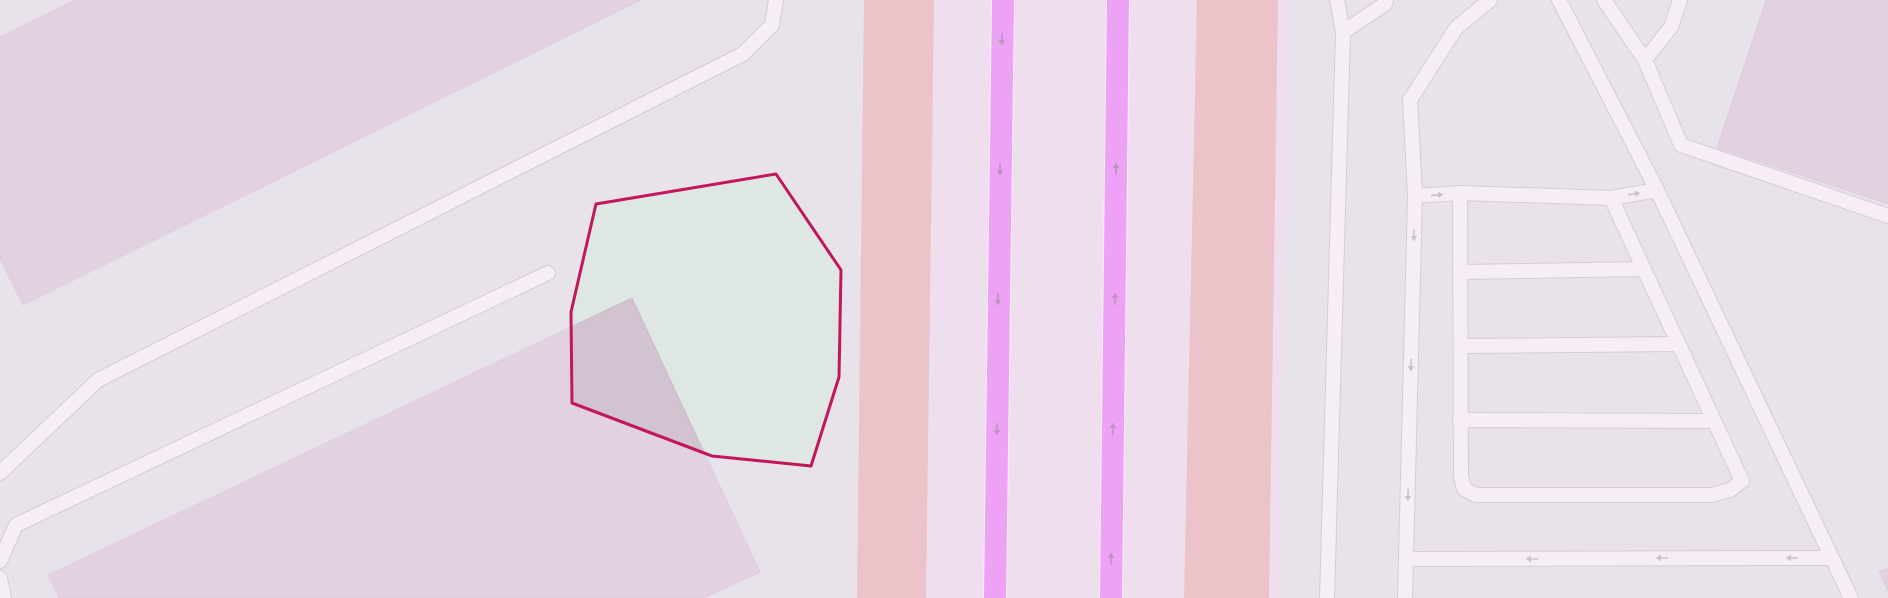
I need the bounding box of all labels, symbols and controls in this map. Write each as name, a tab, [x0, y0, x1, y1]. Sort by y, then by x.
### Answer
one-way arrow	[999, 33, 1005, 46]
one-way arrow	[1113, 162, 1119, 175]
one-way arrow	[996, 163, 1003, 175]
one-way arrow	[1628, 190, 1640, 196]
one-way arrow	[1431, 191, 1443, 198]
one-way arrow	[1411, 229, 1417, 242]
one-way arrow	[995, 293, 1001, 306]
one-way arrow	[1111, 293, 1118, 305]
one-way arrow	[1408, 359, 1414, 372]
one-way arrow	[1110, 422, 1116, 435]
one-way arrow	[994, 423, 1000, 436]
one-way arrow	[1405, 489, 1411, 502]
one-way arrow	[1108, 552, 1114, 565]
one-way arrow	[1655, 555, 1668, 561]
one-way arrow	[1785, 555, 1798, 561]
one-way arrow	[1525, 556, 1538, 562]

